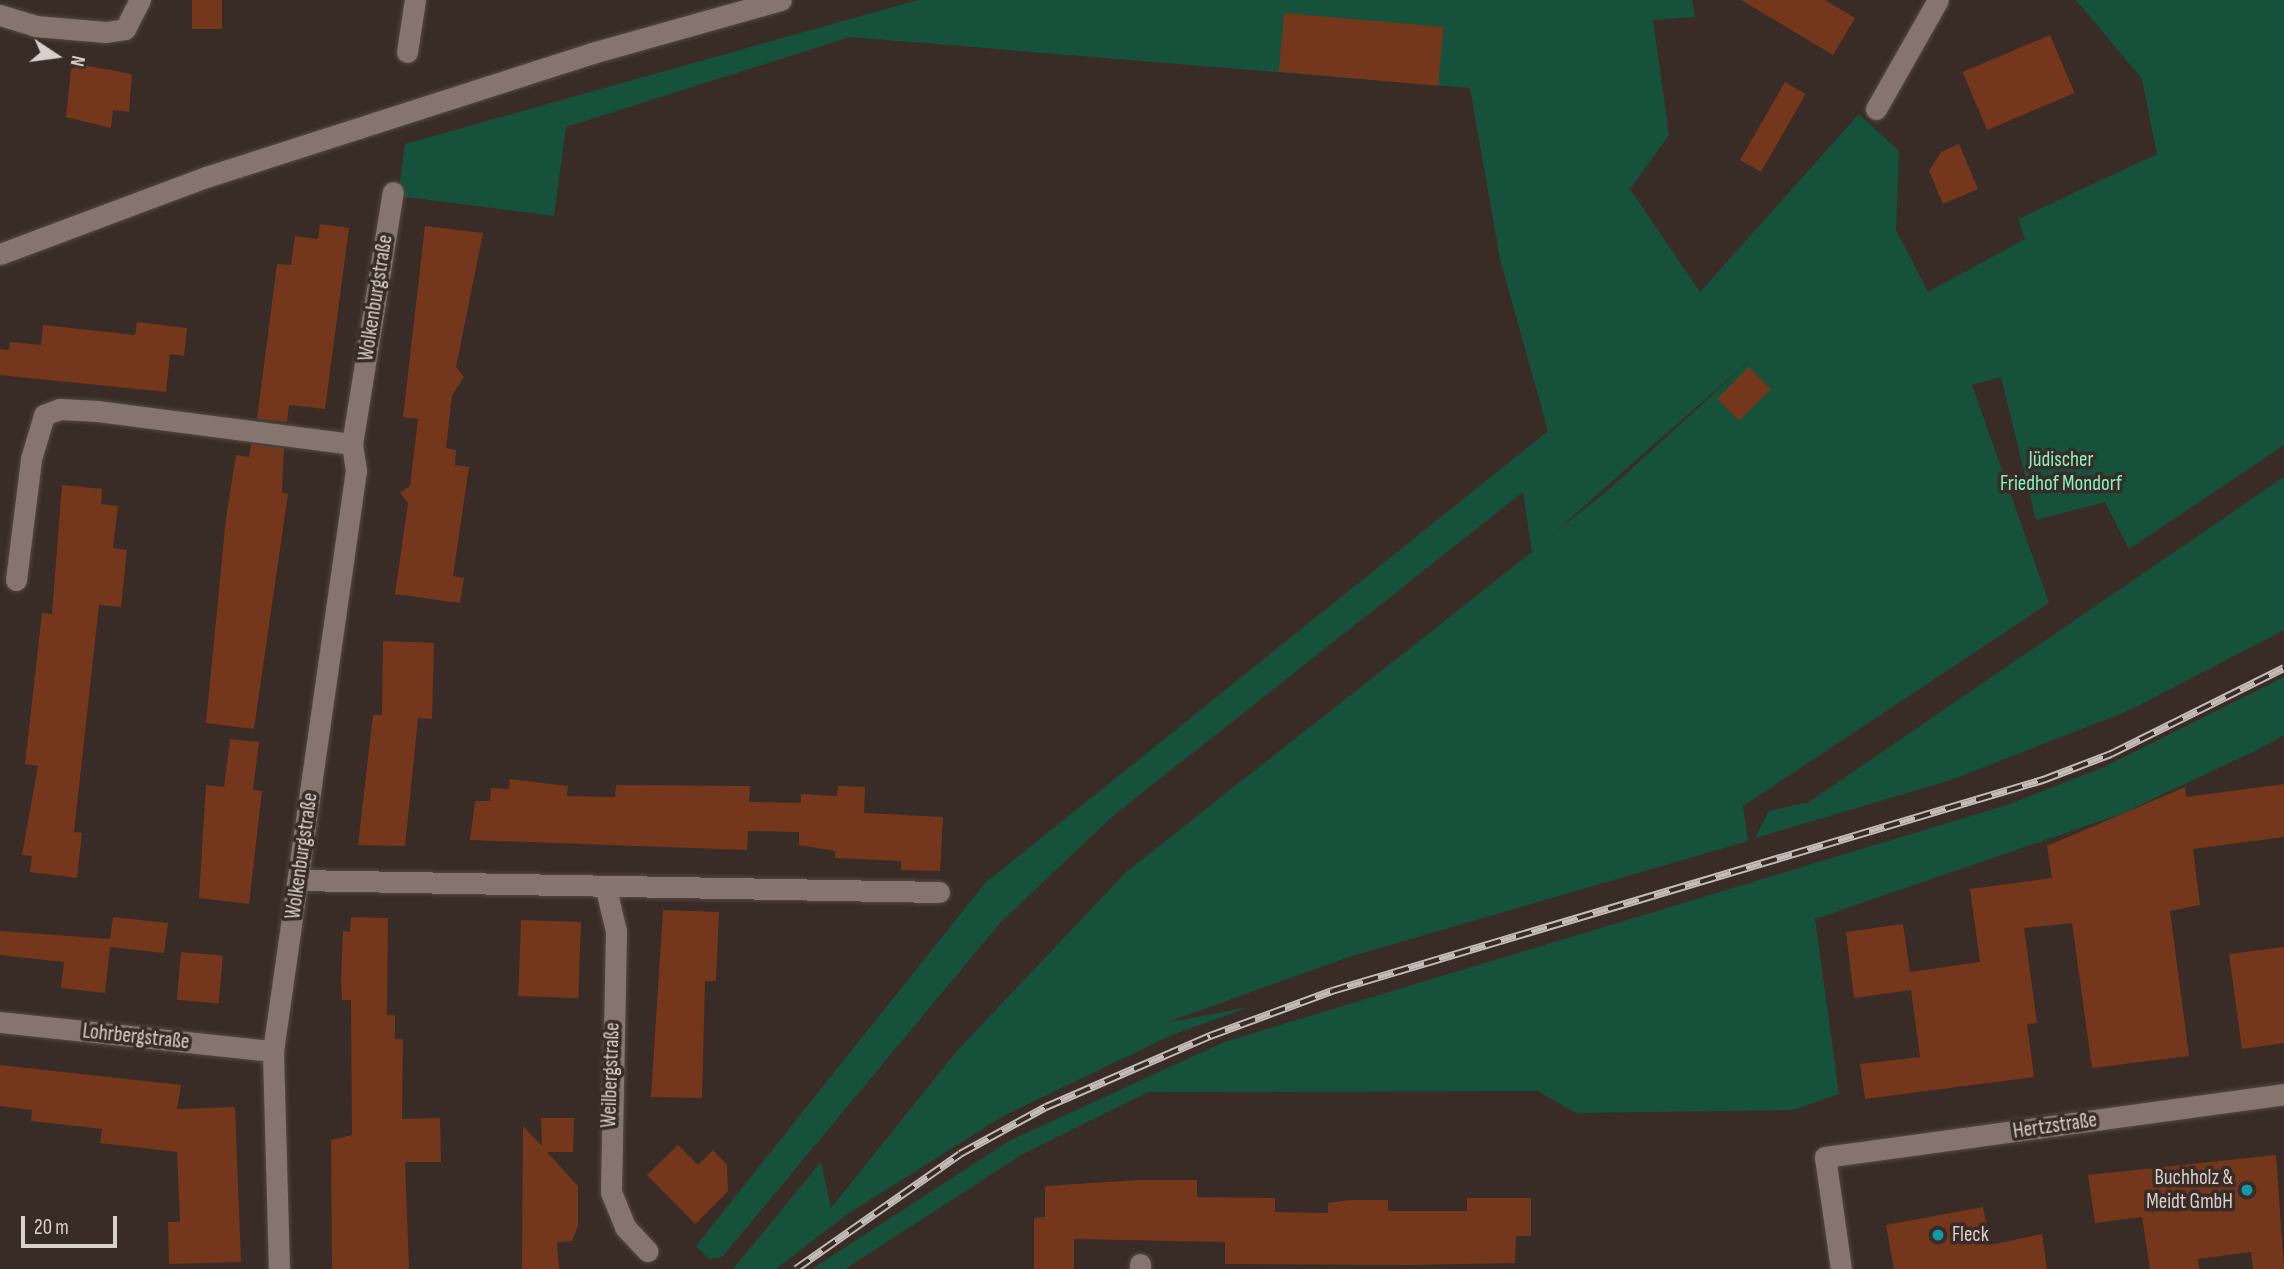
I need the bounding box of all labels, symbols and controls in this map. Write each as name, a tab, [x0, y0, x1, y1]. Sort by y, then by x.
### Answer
north arrow	[21, 21, 91, 91]
text: N	[65, 53, 89, 68]
street label: Wolkenburgstraße	[354, 233, 398, 363]
park label: Jüdischer Friedhof Mondorf	[2000, 447, 2122, 497]
street label: Wolkenburgstraße	[281, 791, 323, 921]
street label: Lohrbergstraße	[81, 1019, 191, 1055]
street label: Weilbergstraße	[597, 1022, 625, 1128]
street label: Hertzstraße	[2011, 1108, 2099, 1144]
place label: Buchholz & Meidt GmbH	[2146, 1165, 2233, 1215]
marker: Buchholz & Meidt GmbH	[2239, 1182, 2255, 1198]
scale bar	[24, 1202, 121, 1246]
text: 20 m	[34, 1215, 69, 1240]
place label: Fleck	[1952, 1222, 1989, 1248]
marker: Fleck	[1930, 1227, 1946, 1243]

